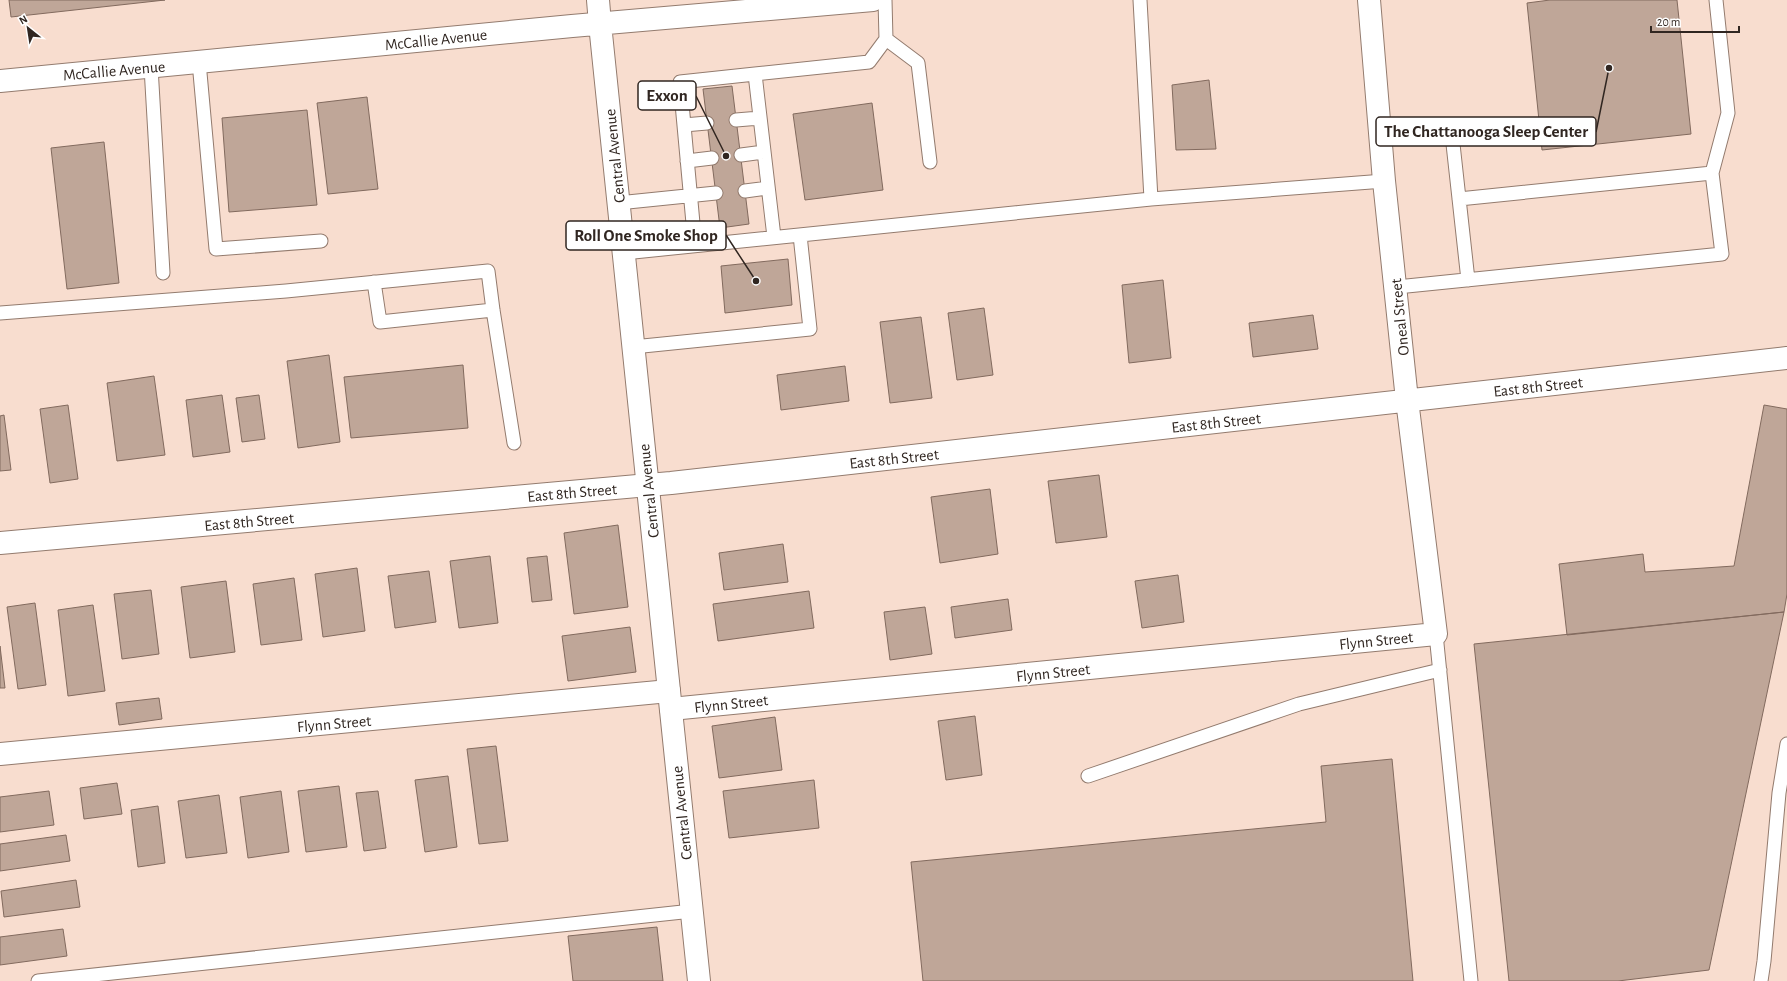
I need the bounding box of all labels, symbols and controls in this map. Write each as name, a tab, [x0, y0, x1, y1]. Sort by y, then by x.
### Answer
north arrow	[8, 8, 48, 48]
scale bar	[1651, 8, 1739, 34]
text: N	[17, 13, 29, 26]
text: 20 m	[1657, 16, 1680, 28]
street label: McCallie Avenue	[384, 27, 488, 53]
street label: McCallie Avenue	[62, 59, 166, 83]
callout: Exxon	[638, 81, 696, 110]
text: Exxon	[646, 87, 688, 104]
street label: Central Avenue	[602, 108, 628, 204]
callout: The Chattanooga Sleep Center	[1376, 117, 1596, 146]
text: The Chattanooga Sleep Center	[1384, 123, 1588, 140]
callout: Roll One Smoke Shop	[566, 221, 726, 250]
text: Roll One Smoke Shop	[574, 227, 718, 244]
street label: Oneal Street	[1388, 278, 1412, 356]
street label: East 8th Street	[1493, 374, 1584, 400]
street label: East 8th Street	[1171, 410, 1262, 436]
street label: Central Avenue	[636, 443, 662, 539]
street label: East 8th Street	[849, 446, 940, 472]
street label: East 8th Street	[527, 481, 617, 505]
street label: East 8th Street	[204, 510, 294, 534]
street label: Flynn Street	[1338, 629, 1414, 654]
street label: Flynn Street	[1015, 661, 1091, 686]
street label: Flynn Street	[693, 692, 769, 717]
street label: Flynn Street	[296, 713, 372, 736]
street label: Central Avenue	[669, 765, 695, 861]

